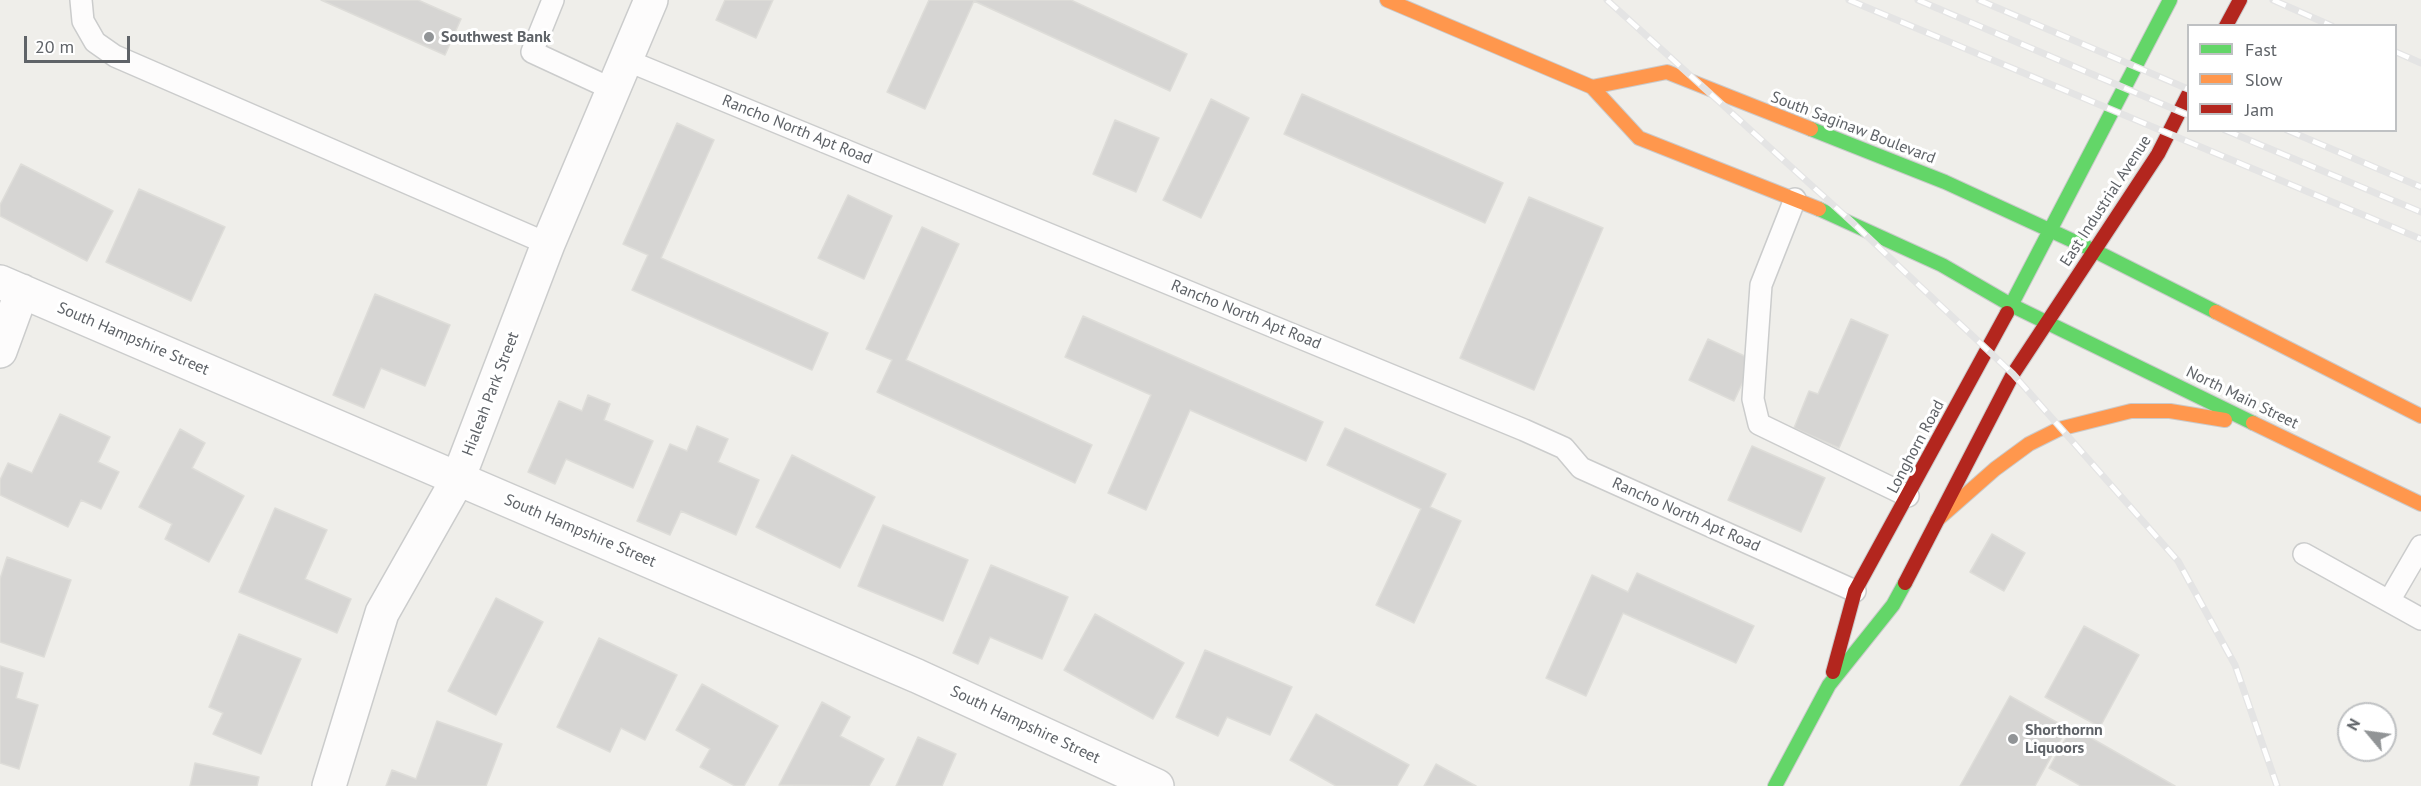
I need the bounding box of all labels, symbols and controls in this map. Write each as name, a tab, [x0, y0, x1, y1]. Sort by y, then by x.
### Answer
scale bar	[27, 24, 134, 62]
legend	[2187, 24, 2397, 132]
place label: Southwest Bank	[441, 27, 551, 47]
marker: Southwest Bank	[422, 30, 436, 44]
text: 20 m	[35, 35, 74, 58]
text: Fast	[2245, 38, 2277, 61]
text: Slow	[2245, 68, 2283, 91]
street label: South Saginaw Boulevard	[1768, 88, 1938, 168]
street label: Rancho North Apt Road	[719, 91, 875, 169]
text: Jam	[2245, 98, 2274, 121]
street label: East Industrial Avenue	[2056, 132, 2156, 270]
street label: Rancho North Apt Road	[1168, 276, 1324, 354]
street label: South Hampshire Street	[54, 298, 212, 380]
street label: Hialeah Park Street	[459, 329, 523, 459]
street label: North Main Street	[2183, 363, 2301, 433]
street label: Longhorn Road	[1883, 397, 1949, 497]
street label: Rancho North Apt Road	[1609, 474, 1763, 556]
street label: South Hampshire Street	[501, 490, 659, 572]
street label: South Hampshire Street	[947, 682, 1103, 768]
north arrow	[2337, 702, 2397, 762]
text: N	[2342, 715, 2364, 734]
place label: Shorthornn Liquoors	[2025, 720, 2103, 758]
marker: Shorthornn Liquoors	[2006, 732, 2020, 746]

